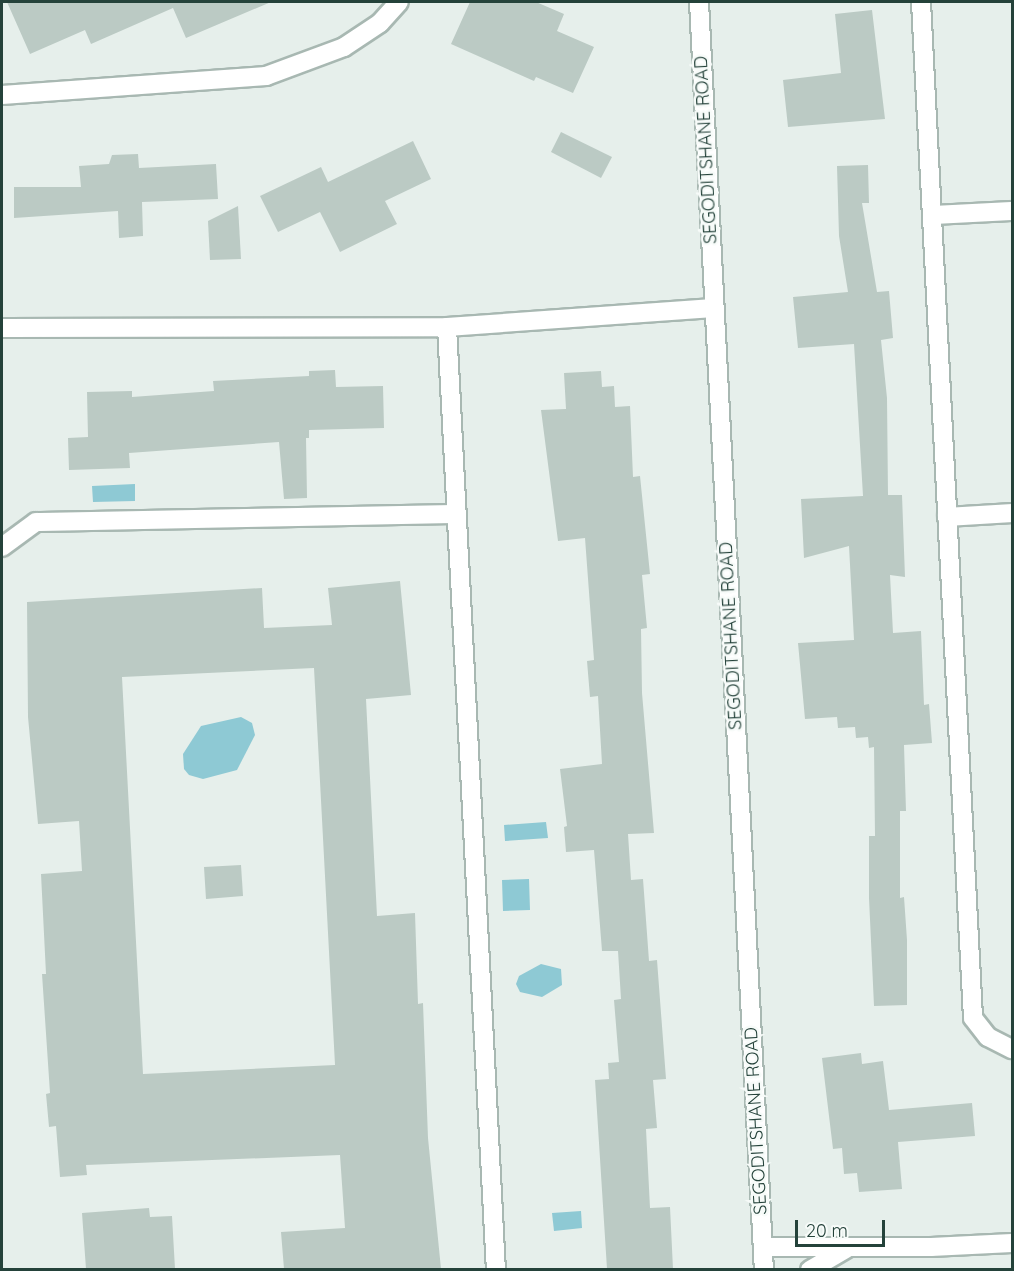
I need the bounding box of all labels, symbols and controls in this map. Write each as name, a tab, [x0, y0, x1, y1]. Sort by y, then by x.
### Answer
street label: SEGODITSHANE ROAD	[690, 56, 722, 244]
street label: SEGODITSHANE ROAD	[715, 542, 747, 730]
street label: SEGODITSHANE ROAD	[740, 1027, 772, 1215]
scale bar	[798, 1208, 888, 1246]
text: 20 m	[806, 1219, 848, 1242]

